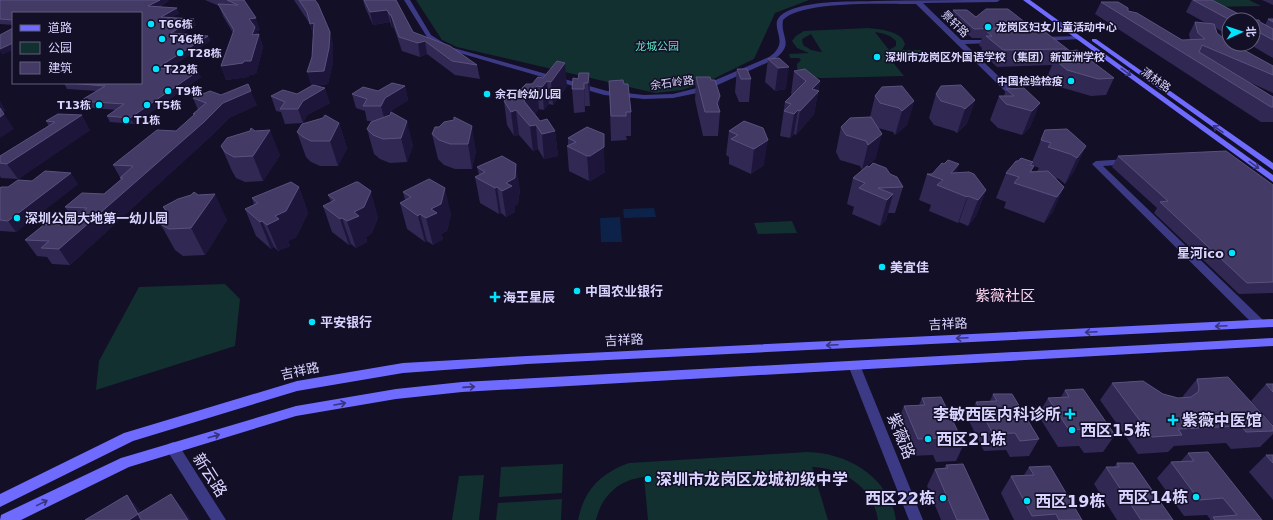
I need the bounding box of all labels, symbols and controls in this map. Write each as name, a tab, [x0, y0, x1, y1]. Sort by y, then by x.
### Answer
street label: 景轩路	[939, 8, 971, 40]
legend	[12, 12, 142, 84]
north arrow	[1221, 12, 1261, 52]
place label: T66栋	[159, 18, 193, 31]
marker: T66栋	[146, 19, 156, 29]
text: 道路	[48, 21, 72, 35]
place label: 龙岗区妇女儿童活动中心	[996, 21, 1117, 34]
marker: 龙岗区妇女儿童活动中心	[983, 22, 993, 32]
text: 北	[1244, 26, 1257, 37]
place label: T46栋	[170, 33, 204, 46]
marker: T46栋	[157, 34, 167, 44]
park label: 龙城公园	[635, 40, 679, 53]
text: 公园	[48, 41, 72, 55]
place label: T28栋	[188, 47, 222, 60]
marker: T28栋	[175, 48, 185, 58]
place label: 深圳市龙岗区外国语学校（集团）新亚洲学校	[885, 51, 1105, 64]
marker: 深圳市龙岗区外国语学校（集团）新亚洲学校	[872, 52, 882, 62]
text: 建筑	[48, 61, 72, 75]
place label: T22栋	[164, 63, 198, 76]
marker: T22栋	[151, 64, 161, 74]
street label: 清林路	[1139, 65, 1173, 95]
one-way arrow	[1120, 68, 1131, 76]
street label: 余石岭路	[649, 74, 695, 92]
place label: 中国检验检疫	[997, 75, 1063, 88]
marker: 中国检验检疫	[1066, 76, 1076, 86]
place label: T9栋	[176, 85, 202, 98]
marker: T9栋	[163, 86, 173, 96]
place label: 余石岭幼儿园	[495, 88, 561, 101]
marker: 余石岭幼儿园	[482, 89, 492, 99]
place label: T13栋	[57, 99, 91, 112]
place label: T5栋	[155, 99, 181, 112]
marker: T13栋	[94, 100, 104, 110]
marker: T5栋	[142, 100, 152, 110]
place label: T1栋	[134, 114, 160, 127]
marker: T1栋	[121, 115, 131, 125]
one-way arrow	[1213, 125, 1224, 133]
one-way arrow	[1248, 161, 1259, 169]
place label: 深圳公园大地第一幼儿园	[25, 211, 168, 226]
marker: 深圳公园大地第一幼儿园	[12, 213, 22, 223]
place label: 星河ico	[1177, 246, 1224, 261]
marker: 星河ico	[1227, 248, 1237, 258]
place label: 美宜佳	[890, 260, 929, 275]
marker: 美宜佳	[877, 262, 887, 272]
place label: 中国农业银行	[585, 284, 663, 299]
marker: 中国农业银行	[572, 286, 582, 296]
district label: 紫薇社区	[975, 287, 1035, 305]
place label: 海王星辰	[503, 290, 555, 305]
marker: 海王星辰	[490, 292, 500, 302]
place label: 平安银行	[320, 315, 372, 330]
street label: 吉祥路	[928, 315, 968, 333]
marker: 平安银行	[307, 317, 317, 327]
one-way arrow	[1215, 322, 1228, 329]
one-way arrow	[1085, 328, 1098, 336]
street label: 吉祥路	[604, 331, 644, 349]
one-way arrow	[956, 335, 969, 342]
one-way arrow	[826, 341, 839, 348]
street label: 吉祥路	[279, 360, 321, 382]
one-way arrow	[462, 383, 475, 390]
one-way arrow	[333, 399, 346, 407]
place label: 李敏西医内科诊所	[933, 405, 1061, 424]
marker: 李敏西医内科诊所	[1064, 408, 1076, 420]
street label: 紫薇路	[883, 410, 919, 462]
place label: 紫薇中医馆	[1182, 411, 1262, 430]
marker: 紫薇中医馆	[1167, 414, 1179, 426]
place label: 西区15栋	[1080, 421, 1150, 440]
marker: 西区15栋	[1067, 425, 1077, 435]
place label: 西区21栋	[936, 430, 1006, 449]
one-way arrow	[208, 432, 221, 439]
marker: 西区21栋	[923, 434, 933, 444]
street label: 新云路	[189, 450, 231, 500]
place label: 深圳市龙岗区龙城初级中学	[656, 470, 848, 489]
marker: 深圳市龙岗区龙城初级中学	[643, 474, 653, 484]
place label: 西区14栋	[1118, 488, 1188, 507]
place label: 西区22栋	[865, 489, 935, 508]
place label: 西区19栋	[1035, 492, 1105, 511]
marker: 西区14栋	[1191, 492, 1201, 502]
marker: 西区22栋	[938, 493, 948, 503]
marker: 西区19栋	[1022, 496, 1032, 506]
one-way arrow	[35, 499, 47, 506]

